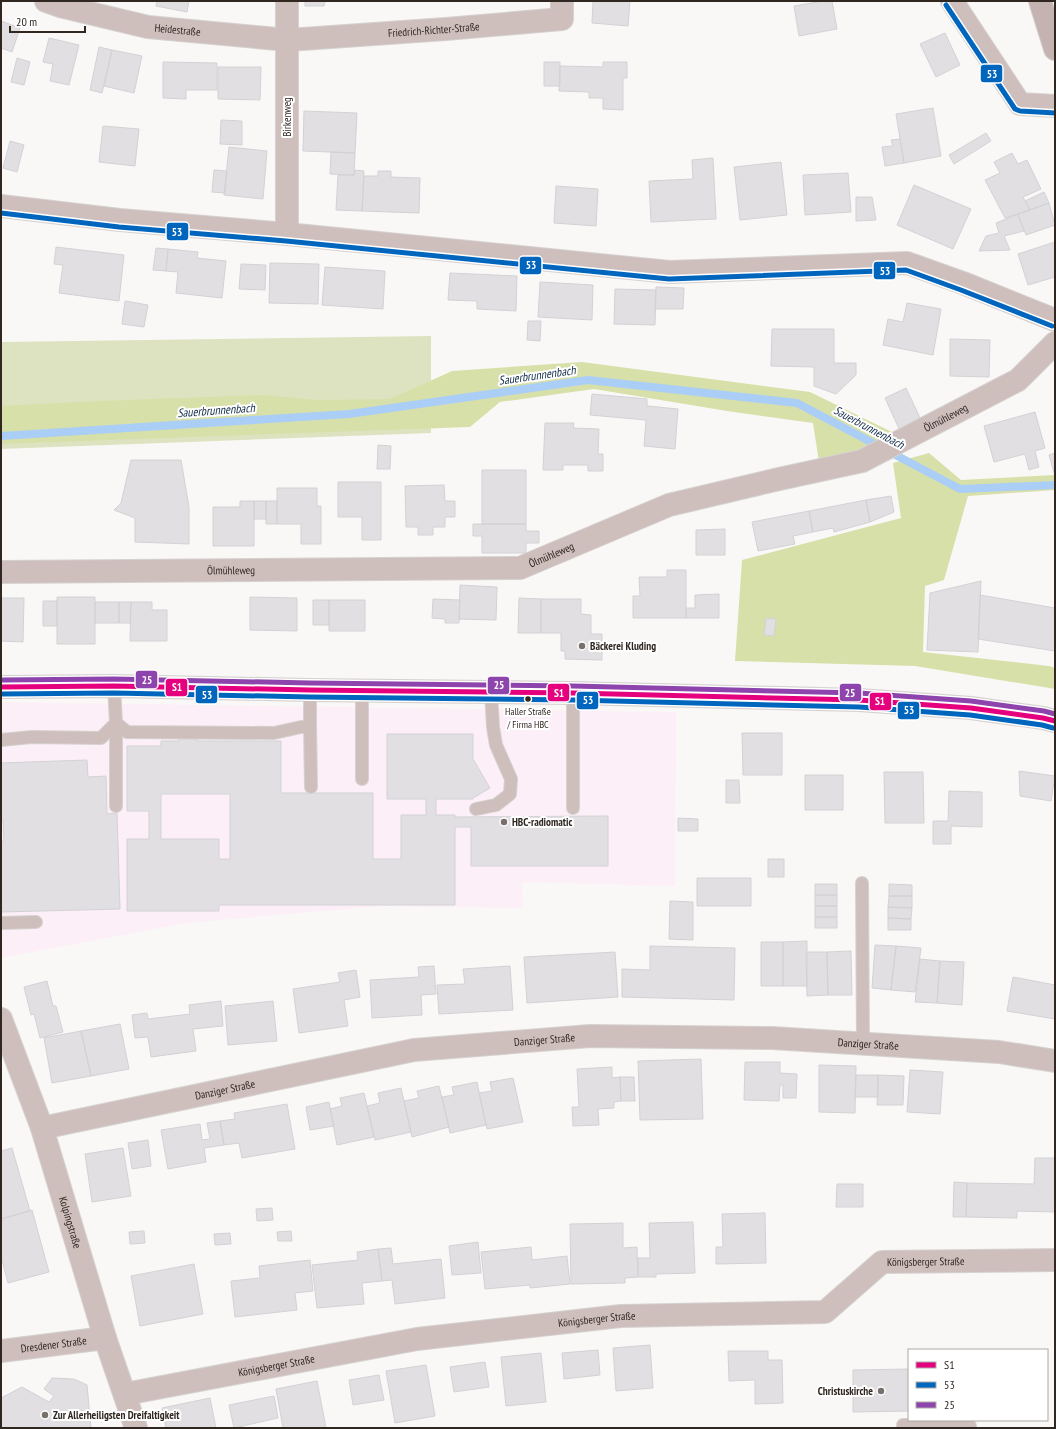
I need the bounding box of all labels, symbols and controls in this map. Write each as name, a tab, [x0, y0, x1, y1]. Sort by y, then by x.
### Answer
scale bar	[10, 8, 85, 34]
text: 20 m	[16, 14, 37, 29]
street label: Friedrich-Richter-Straße	[387, 19, 481, 40]
street label: Heidestraße	[154, 21, 202, 39]
line badge: 53	[980, 64, 1003, 83]
text: 53	[987, 67, 997, 81]
street label: Birkenweg	[280, 97, 294, 137]
line badge: 53	[166, 222, 189, 241]
text: 53	[172, 225, 182, 239]
line badge: 53	[519, 256, 542, 275]
text: 53	[526, 258, 536, 272]
line badge: 53	[873, 261, 896, 280]
text: 53	[880, 264, 890, 278]
water label: Sauerbrunnenbach	[498, 362, 577, 388]
water label: Sauerbrunnenbach	[177, 400, 256, 420]
street label: Ölmühleweg	[921, 400, 970, 435]
water label: Sauerbrunnenbach	[831, 402, 907, 452]
street label: Ölmühleweg	[526, 539, 576, 571]
street label: Ölmühleweg	[207, 563, 255, 577]
place label: Bäckerei Kluding	[590, 639, 656, 653]
marker: Bäckerei Kluding	[577, 641, 587, 651]
line badge: 25	[135, 670, 158, 689]
text: 25	[142, 673, 152, 687]
line badge: 25	[487, 676, 510, 695]
line badge: S1	[165, 678, 188, 697]
text: 25	[494, 678, 504, 692]
text: S1	[172, 680, 182, 694]
line badge: S1	[547, 683, 570, 702]
line badge: 25	[839, 683, 862, 702]
line badge: 53	[195, 685, 218, 704]
text: S1	[554, 686, 564, 700]
text: 25	[845, 686, 855, 700]
text: 53	[202, 688, 212, 702]
line badge: 53	[576, 691, 599, 710]
line badge: S1	[869, 692, 892, 711]
text: 53	[583, 693, 593, 707]
marker: Haller Straße / Firma HBC	[523, 694, 533, 704]
text: S1	[875, 694, 885, 708]
line badge: 53	[897, 701, 920, 720]
text: 53	[904, 703, 914, 717]
place label: Haller Straße / Firma HBC	[505, 705, 551, 731]
place label: HBC-radiomatic	[512, 815, 573, 829]
marker: HBC-radiomatic	[499, 817, 509, 827]
street label: Danziger Straße	[513, 1030, 576, 1049]
street label: Danziger Straße	[837, 1035, 900, 1053]
street label: Danziger Straße	[194, 1076, 257, 1103]
street label: Kolpingstraße	[56, 1195, 85, 1250]
street label: Königsberger Straße	[887, 1254, 965, 1269]
street label: Königsberger Straße	[557, 1309, 636, 1330]
street label: Dresdener Straße	[20, 1333, 88, 1355]
legend	[908, 1349, 1048, 1421]
street label: Königsberger Straße	[237, 1351, 316, 1380]
text: S1	[944, 1357, 955, 1372]
text: 53	[944, 1377, 955, 1392]
place label: Christuskirche	[818, 1384, 873, 1398]
marker: Christuskirche	[876, 1386, 886, 1396]
text: 25	[944, 1397, 955, 1412]
place label: Zur Allerheiligsten Dreifaltigkeit	[53, 1408, 180, 1422]
marker: Zur Allerheiligsten Dreifaltigkeit	[40, 1410, 50, 1420]

